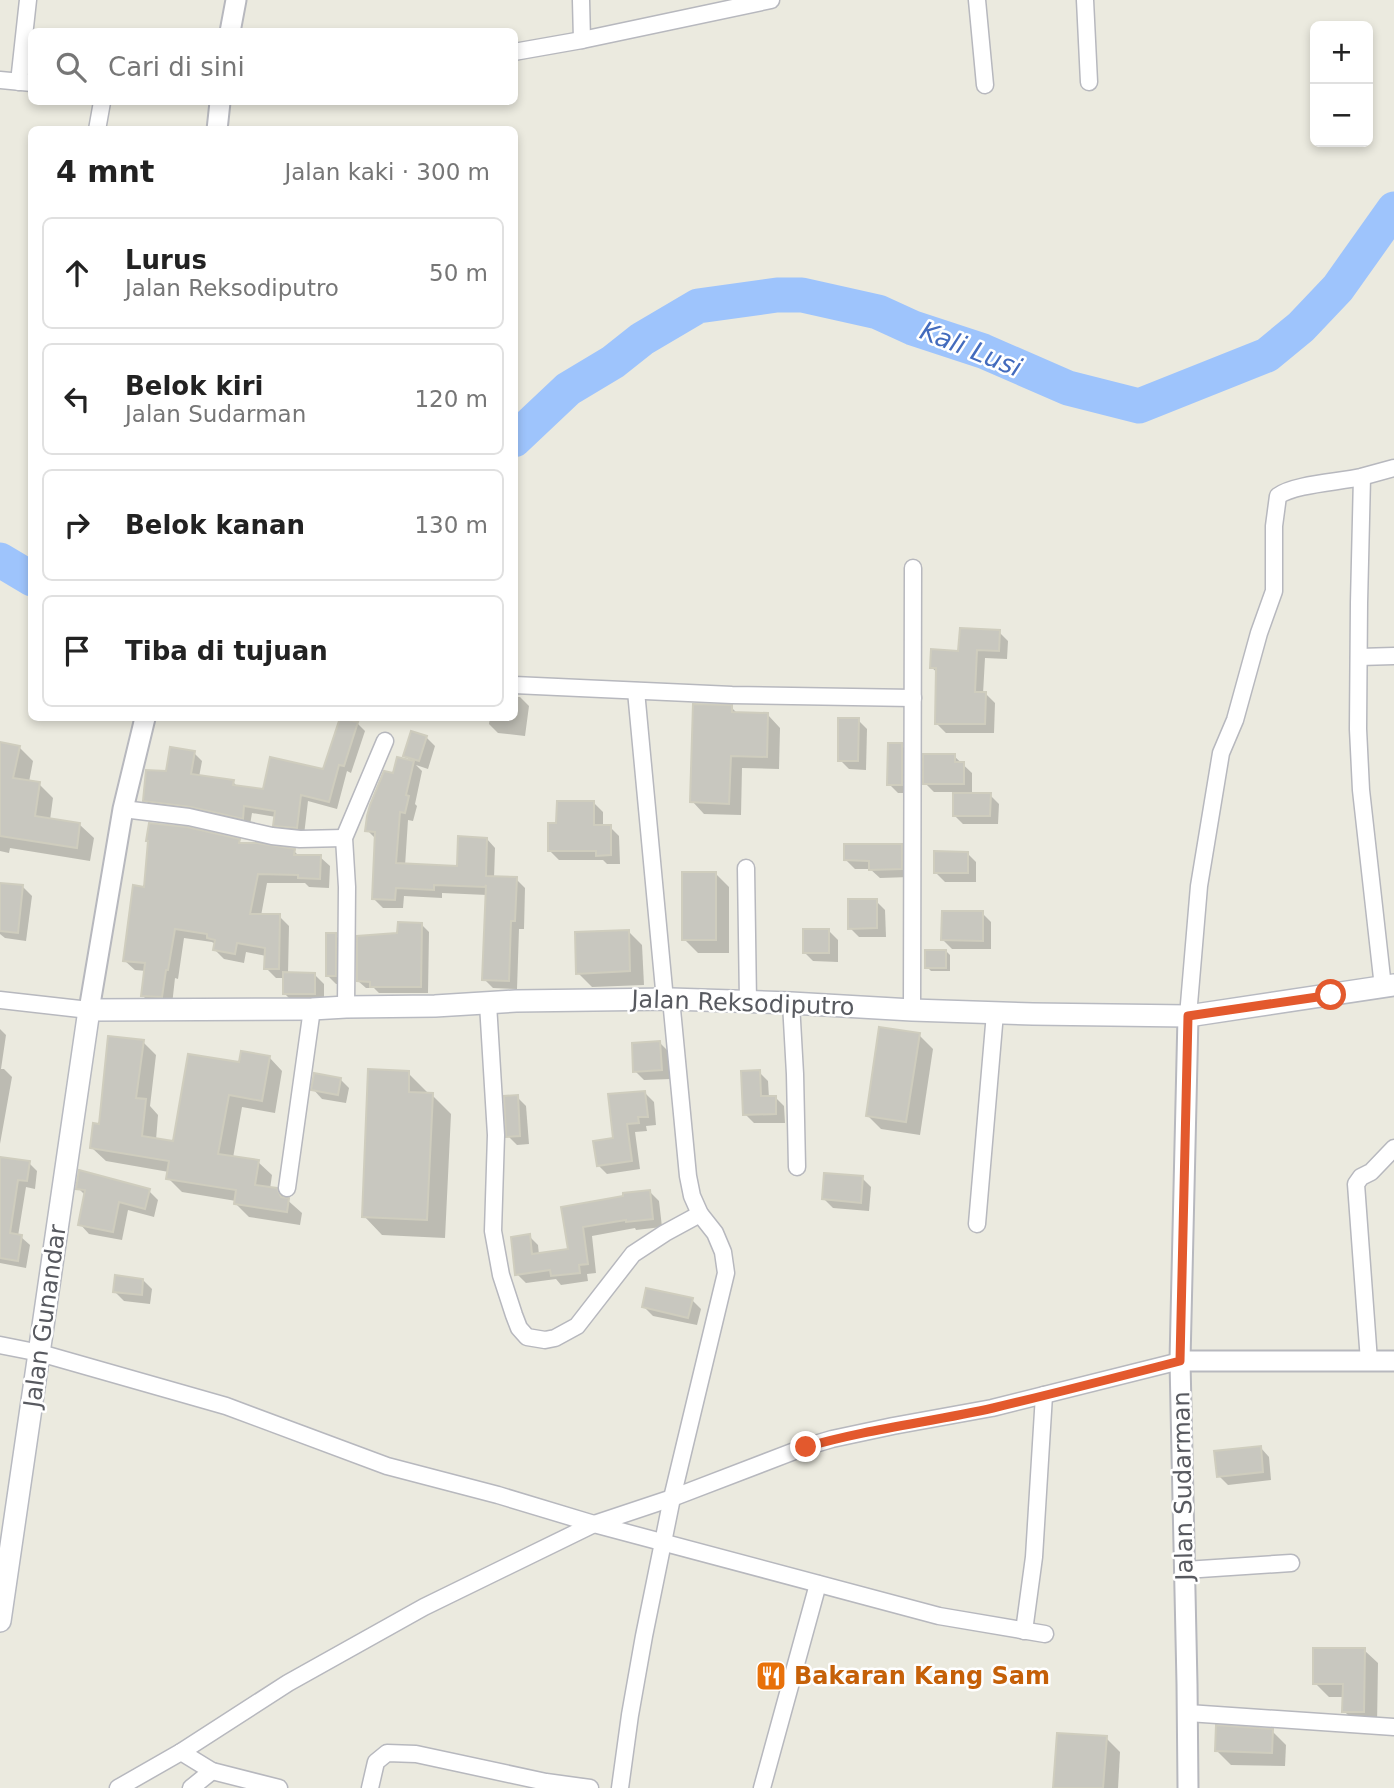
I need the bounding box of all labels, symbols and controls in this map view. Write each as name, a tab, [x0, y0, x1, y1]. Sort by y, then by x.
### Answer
map controls	[1310, 21, 1373, 147]
button: +	[1310, 21, 1373, 84]
search box	[28, 28, 518, 105]
icon: search	[52, 48, 90, 86]
text: Cari di sini	[108, 52, 245, 82]
button: −	[1310, 84, 1373, 147]
text: 4 mnt	[56, 154, 154, 189]
text: Jalan kaki · 300 m	[284, 159, 490, 185]
text: Lurus	[125, 245, 207, 275]
icon: ahead	[58, 254, 96, 292]
text: 50 m	[429, 260, 488, 286]
text: Jalan Reksodiputro	[125, 275, 339, 301]
water label: Kali Lusi	[916, 315, 1027, 383]
text: Belok kiri	[125, 371, 264, 401]
icon: left	[58, 380, 96, 418]
text: 120 m	[414, 386, 488, 412]
text: Jalan Sudarman	[125, 401, 306, 427]
icon: right	[58, 506, 96, 544]
text: Belok kanan	[125, 510, 305, 540]
text: 130 m	[414, 512, 488, 538]
icon: arrive	[58, 632, 96, 670]
text: Tiba di tujuan	[125, 636, 328, 666]
route start	[1315, 979, 1346, 1010]
street label: Jalan Reksodiputro	[629, 985, 855, 1021]
street label: Jalan Gunandar	[18, 1222, 72, 1411]
street label: Jalan Sudarman	[1167, 1391, 1199, 1583]
route end	[790, 1431, 821, 1462]
restaurant icon: Bakaran Kang Sam	[754, 1659, 788, 1693]
place label: Bakaran Kang Sam	[794, 1662, 1050, 1690]

